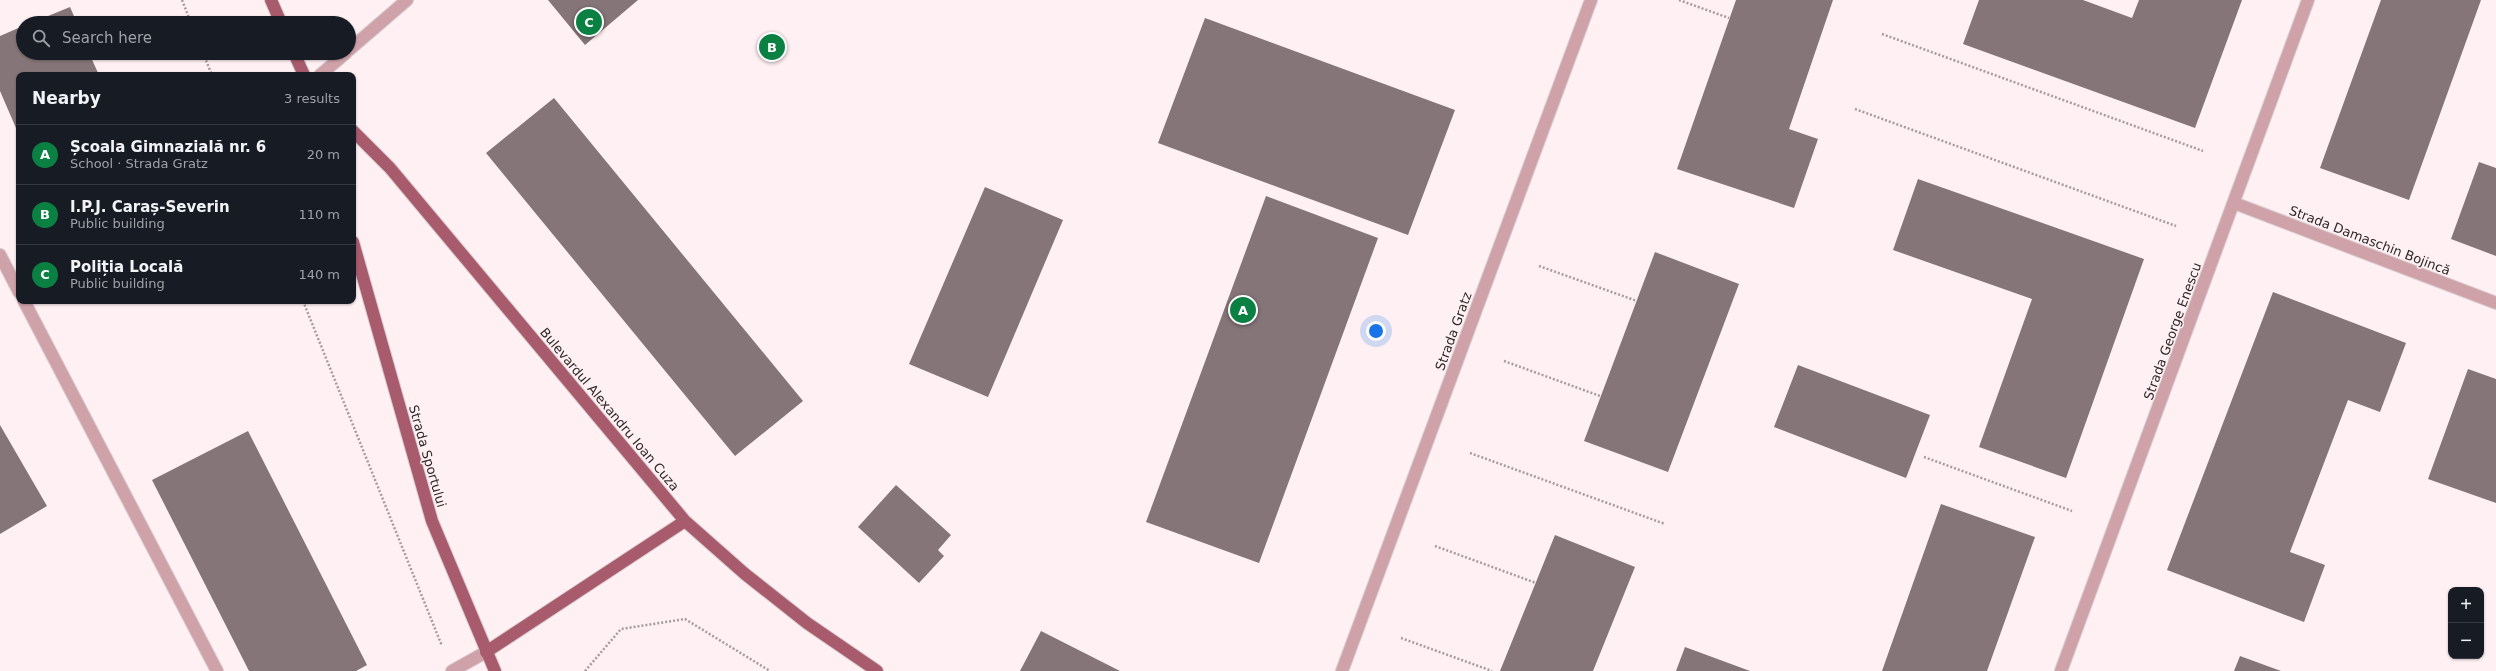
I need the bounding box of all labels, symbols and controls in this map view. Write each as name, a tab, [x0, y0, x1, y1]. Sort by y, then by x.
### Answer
pin: C	[576, 7, 602, 37]
search box	[16, 16, 356, 60]
icon: search	[30, 27, 52, 49]
text: Search here	[62, 29, 152, 47]
pin: B	[759, 32, 785, 62]
text: Nearby	[32, 88, 101, 108]
text: 3 results	[284, 91, 340, 106]
text: Școala Gimnazială nr. 6	[70, 138, 266, 156]
text: A	[40, 147, 50, 162]
text: 20 m	[307, 147, 340, 162]
text: School · Strada Gratz	[70, 156, 208, 171]
text: I.P.J. Caraș-Severin	[70, 198, 230, 216]
street label: Strada Damaschin Bojincă	[2287, 203, 2452, 278]
text: B	[40, 207, 50, 222]
text: 110 m	[298, 207, 340, 222]
text: Public building	[70, 216, 165, 231]
text: Poliția Locală	[70, 258, 183, 276]
street label: Strada George Enescu	[2141, 260, 2204, 402]
text: C	[40, 267, 50, 282]
text: 140 m	[298, 267, 340, 282]
text: Public building	[70, 276, 165, 291]
street label: Strada Gratz	[1432, 290, 1475, 372]
pin: A	[1230, 295, 1256, 325]
your location	[1366, 321, 1386, 341]
street label: Bulevardul Alexandru Ioan Cuza	[537, 325, 682, 494]
street label: Strada Sportului	[406, 403, 449, 509]
map controls	[2448, 587, 2484, 659]
button: +	[2448, 587, 2484, 623]
button: −	[2448, 623, 2484, 659]

